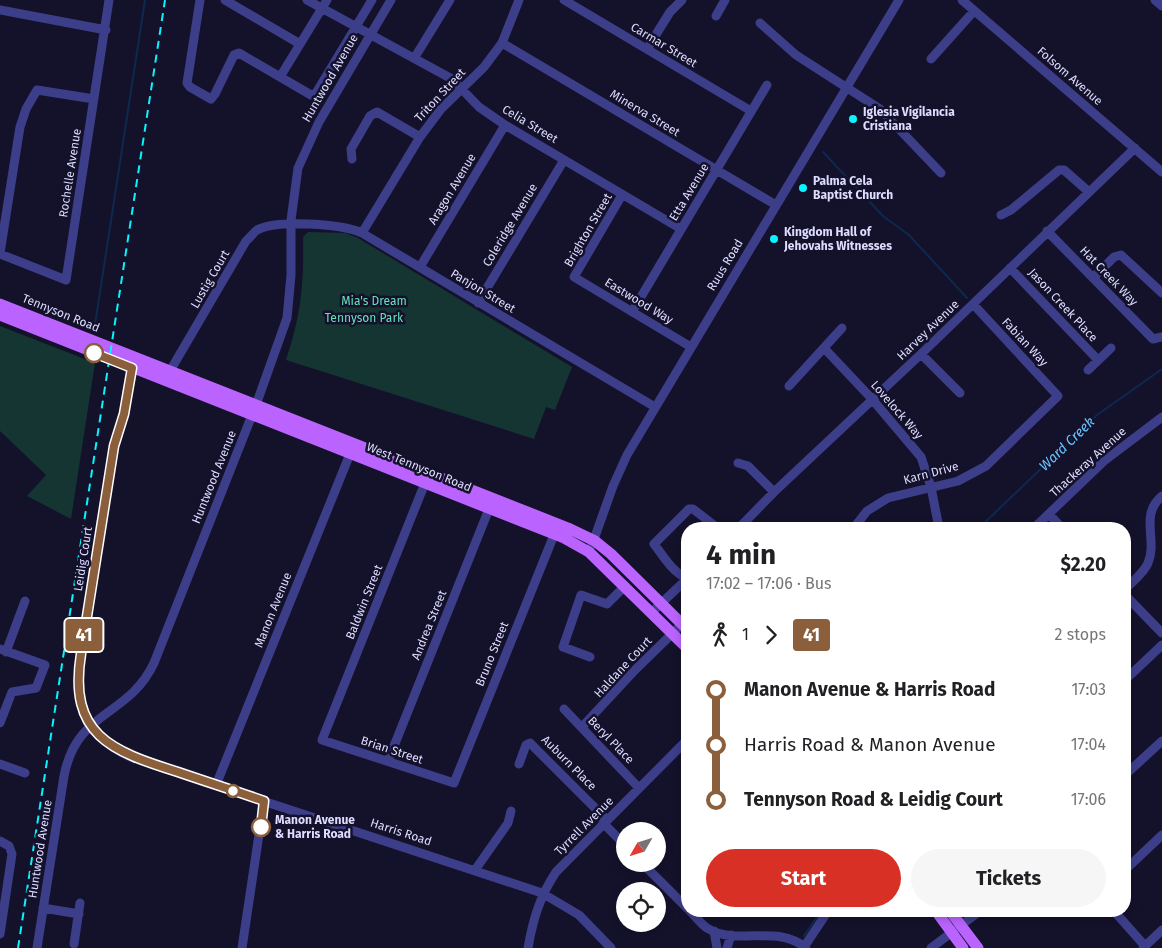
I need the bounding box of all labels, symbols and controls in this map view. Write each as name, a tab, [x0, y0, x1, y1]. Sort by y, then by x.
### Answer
street label: Carmar Street	[628, 20, 700, 71]
street label: Huntwood Avenue	[299, 31, 361, 125]
street label: Folsom Avenue	[1034, 44, 1106, 108]
street label: Triton Street	[412, 65, 469, 125]
street label: Minerva Street	[608, 87, 683, 140]
street label: Celia Street	[500, 102, 561, 146]
place label: Iglesia Vigilancia Cristiana	[863, 105, 955, 133]
marker: Iglesia Vigilancia Cristiana	[847, 113, 859, 125]
street label: Rochelle Avenue	[56, 127, 84, 219]
street label: Aragon Avenue	[425, 151, 479, 227]
street label: Etta Avenue	[666, 161, 712, 223]
place label: Palma Cela Baptist Church	[813, 174, 893, 202]
street label: Coleridge Avenue	[480, 181, 540, 269]
marker: Palma Cela Baptist Church	[797, 182, 809, 194]
street label: Brighton Street	[561, 190, 615, 269]
place label: Kingdom Hall of Jehovahs Witnesses	[783, 225, 892, 253]
marker: Kingdom Hall of Jehovahs Witnesses	[768, 233, 780, 245]
street label: Ruus Road	[704, 237, 746, 293]
street label: Hat Creek Way	[1077, 243, 1141, 309]
street label: Lustig Court	[188, 247, 233, 311]
street label: Jason Creek Place	[1025, 265, 1101, 345]
street label: Panjon Street	[448, 266, 518, 316]
street label: Eastwood Way	[602, 275, 676, 327]
street label: Tennyson Road	[20, 291, 102, 335]
park label: Mia's Dream	[341, 294, 407, 308]
street label: Harvey Avenue	[894, 297, 962, 363]
park label: Tennyson Park	[325, 311, 404, 325]
street label: Fabian Way	[999, 315, 1051, 369]
unlabelled marker	[84, 343, 104, 363]
street label: Lovelock Way	[868, 378, 926, 442]
water label: Ward Creek	[1036, 413, 1099, 475]
street label: Thackeray Avenue	[1047, 424, 1129, 500]
street label: Huntwood Avenue	[189, 428, 239, 526]
street label: West Tennyson Road	[365, 440, 473, 494]
street label: Karn Drive	[902, 459, 960, 487]
street label: Leidig Court	[71, 525, 95, 592]
text: 4 min	[706, 538, 776, 571]
text: $2.20	[1060, 553, 1106, 576]
street label: Baldwin Street	[343, 562, 386, 641]
street label: Manon Avenue	[252, 570, 294, 650]
text: 17:02 – 17:06 · Bus	[706, 574, 832, 593]
street label: Andrea Street	[409, 587, 450, 662]
line badge: 41	[62, 619, 106, 651]
street label: Bruno Street	[473, 619, 512, 688]
icon: walk	[706, 621, 734, 649]
icon: forward	[757, 621, 785, 649]
text: 41	[75, 624, 93, 646]
text: 41	[803, 624, 820, 646]
text: 1	[742, 625, 749, 644]
text: 2 stops	[1055, 625, 1106, 644]
street label: Haldane Court	[591, 633, 655, 700]
text: Manon Avenue & Harris Road	[744, 678, 995, 701]
text: 17:03	[1071, 680, 1106, 699]
street label: Beryl Place	[585, 714, 637, 766]
street label: Brian Street	[359, 733, 426, 767]
street label: Auburn Place	[539, 733, 599, 793]
text: Harris Road & Manon Avenue	[744, 733, 996, 756]
text: 17:04	[1071, 735, 1106, 754]
unlabelled marker	[226, 784, 240, 798]
text: Tennyson Road & Leidig Court	[744, 788, 1003, 811]
text: 17:06	[1071, 790, 1106, 809]
street label: Tyrrell Avenue	[552, 794, 616, 858]
street label: Huntwood Avenue	[25, 799, 55, 899]
place label: Manon Avenue & Harris Road	[275, 813, 355, 841]
street label: Harris Road	[368, 815, 434, 849]
marker: Manon Avenue & Harris Road	[251, 817, 271, 837]
north arrow	[616, 822, 666, 872]
map controls	[616, 822, 666, 932]
button: Start	[706, 849, 901, 907]
button: Tickets	[911, 849, 1106, 907]
button: locate	[616, 882, 666, 932]

